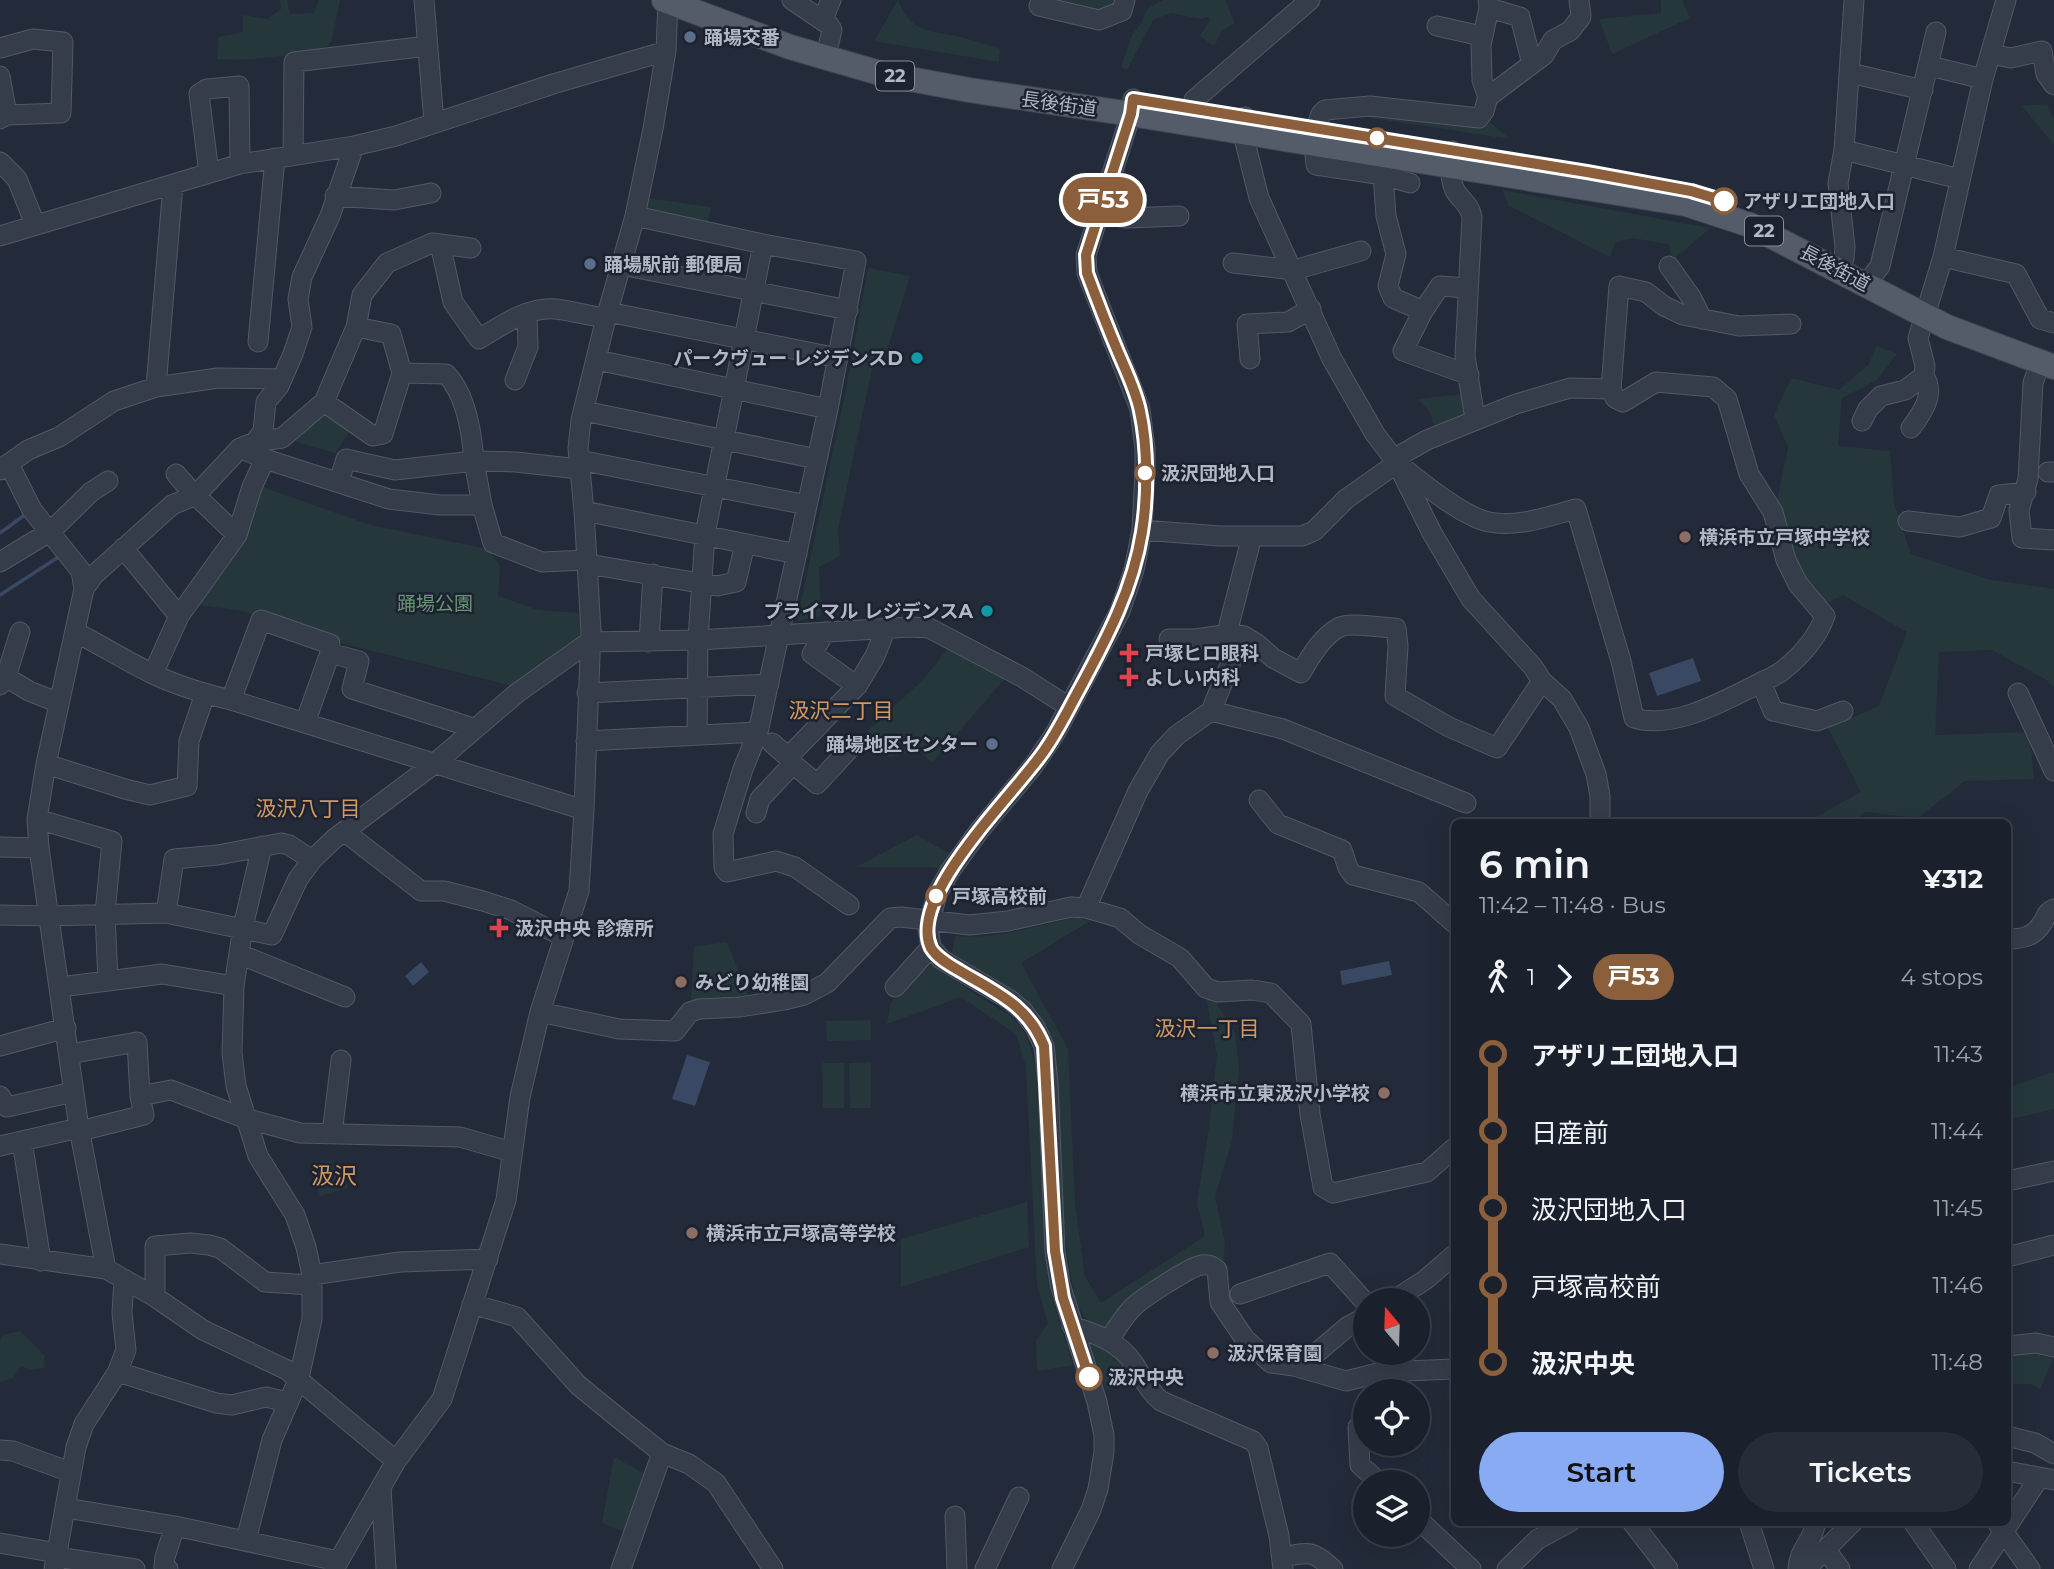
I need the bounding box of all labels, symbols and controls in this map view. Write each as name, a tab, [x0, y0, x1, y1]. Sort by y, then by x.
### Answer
place label: 踊場交番	[704, 26, 780, 49]
marker: 踊場交番	[682, 29, 698, 45]
road number: 22	[876, 62, 914, 90]
street label: 長後街道	[1020, 87, 1098, 121]
unlabelled marker	[1367, 128, 1387, 148]
line badge: 戸53	[1063, 177, 1143, 223]
text: 戸53	[1077, 185, 1129, 214]
marker: アザリエ団地入口	[1711, 188, 1737, 214]
place label: アザリエ団地入口	[1743, 190, 1895, 213]
road number: 22	[1745, 216, 1783, 246]
street label: 長後街道	[1796, 240, 1874, 296]
place label: 踊場駅前 郵便局	[604, 253, 742, 276]
marker: 踊場駅前 郵便局	[582, 256, 598, 272]
place label: パークヴュー レジデンスD	[673, 347, 903, 370]
marker: パークヴュー レジデンスD	[909, 350, 925, 366]
place label: 汲沢団地入口	[1161, 462, 1275, 485]
marker: 汲沢団地入口	[1135, 463, 1155, 483]
place label: 横浜市立戸塚中学校	[1699, 526, 1870, 549]
marker: 横浜市立戸塚中学校	[1677, 529, 1693, 545]
park label: 踊場公園	[397, 592, 473, 615]
place label: プライマル レジデンスA	[763, 600, 973, 623]
marker: プライマル レジデンスA	[979, 603, 995, 619]
place label: 戸塚ヒロ眼科	[1145, 642, 1259, 665]
marker: 戸塚ヒロ眼科	[1119, 643, 1139, 663]
place label: よしい内科	[1145, 666, 1240, 689]
marker: よしい内科	[1119, 667, 1139, 687]
district label: 汲沢二丁目	[789, 698, 894, 723]
place label: 踊場地区センター	[826, 733, 978, 756]
marker: 踊場地区センター	[984, 736, 1000, 752]
district label: 汲沢八丁目	[256, 796, 361, 821]
text: 6 min	[1479, 841, 1590, 888]
text: ¥312	[1923, 863, 1983, 895]
place label: 戸塚高校前	[952, 885, 1047, 908]
marker: 戸塚高校前	[926, 886, 946, 906]
text: 11:42 – 11:48 · Bus	[1479, 891, 1666, 919]
place label: 汲沢中央 診療所	[515, 917, 653, 940]
marker: 汲沢中央 診療所	[489, 918, 509, 938]
icon: walk	[1479, 958, 1517, 996]
icon: forward	[1545, 958, 1583, 996]
text: 戸53	[1607, 962, 1660, 991]
text: 1	[1527, 963, 1535, 991]
text: 4 stops	[1900, 963, 1983, 991]
place label: みどり幼稚園	[695, 971, 809, 994]
marker: みどり幼稚園	[673, 974, 689, 990]
district label: 汲沢一丁目	[1155, 1016, 1260, 1041]
text: アザリエ団地入口	[1531, 1040, 1739, 1072]
text: 11:43	[1934, 1040, 1983, 1068]
place label: 横浜市立東汲沢小学校	[1180, 1082, 1370, 1105]
marker: 横浜市立東汲沢小学校	[1376, 1085, 1392, 1101]
text: 日産前	[1531, 1117, 1609, 1149]
text: 11:44	[1931, 1117, 1983, 1145]
district label: 汲沢	[311, 1162, 357, 1190]
text: 汲沢団地入口	[1531, 1194, 1687, 1226]
text: 11:45	[1933, 1194, 1983, 1222]
place label: 横浜市立戸塚高等学校	[706, 1222, 896, 1245]
marker: 横浜市立戸塚高等学校	[684, 1225, 700, 1241]
text: 戸塚高校前	[1531, 1271, 1661, 1303]
text: 11:46	[1932, 1271, 1983, 1299]
north arrow	[1353, 1288, 1430, 1365]
map controls	[1353, 1288, 1430, 1547]
place label: 汲沢保育園	[1227, 1342, 1322, 1365]
marker: 汲沢保育園	[1205, 1345, 1221, 1361]
text: 汲沢中央	[1531, 1348, 1635, 1380]
text: 11:48	[1931, 1348, 1983, 1376]
marker: 汲沢中央	[1076, 1364, 1102, 1390]
place label: 汲沢中央	[1108, 1366, 1184, 1389]
button: locate	[1353, 1379, 1430, 1456]
button: Start	[1479, 1432, 1724, 1512]
button: Tickets	[1738, 1432, 1983, 1512]
button: layers	[1353, 1470, 1430, 1547]

